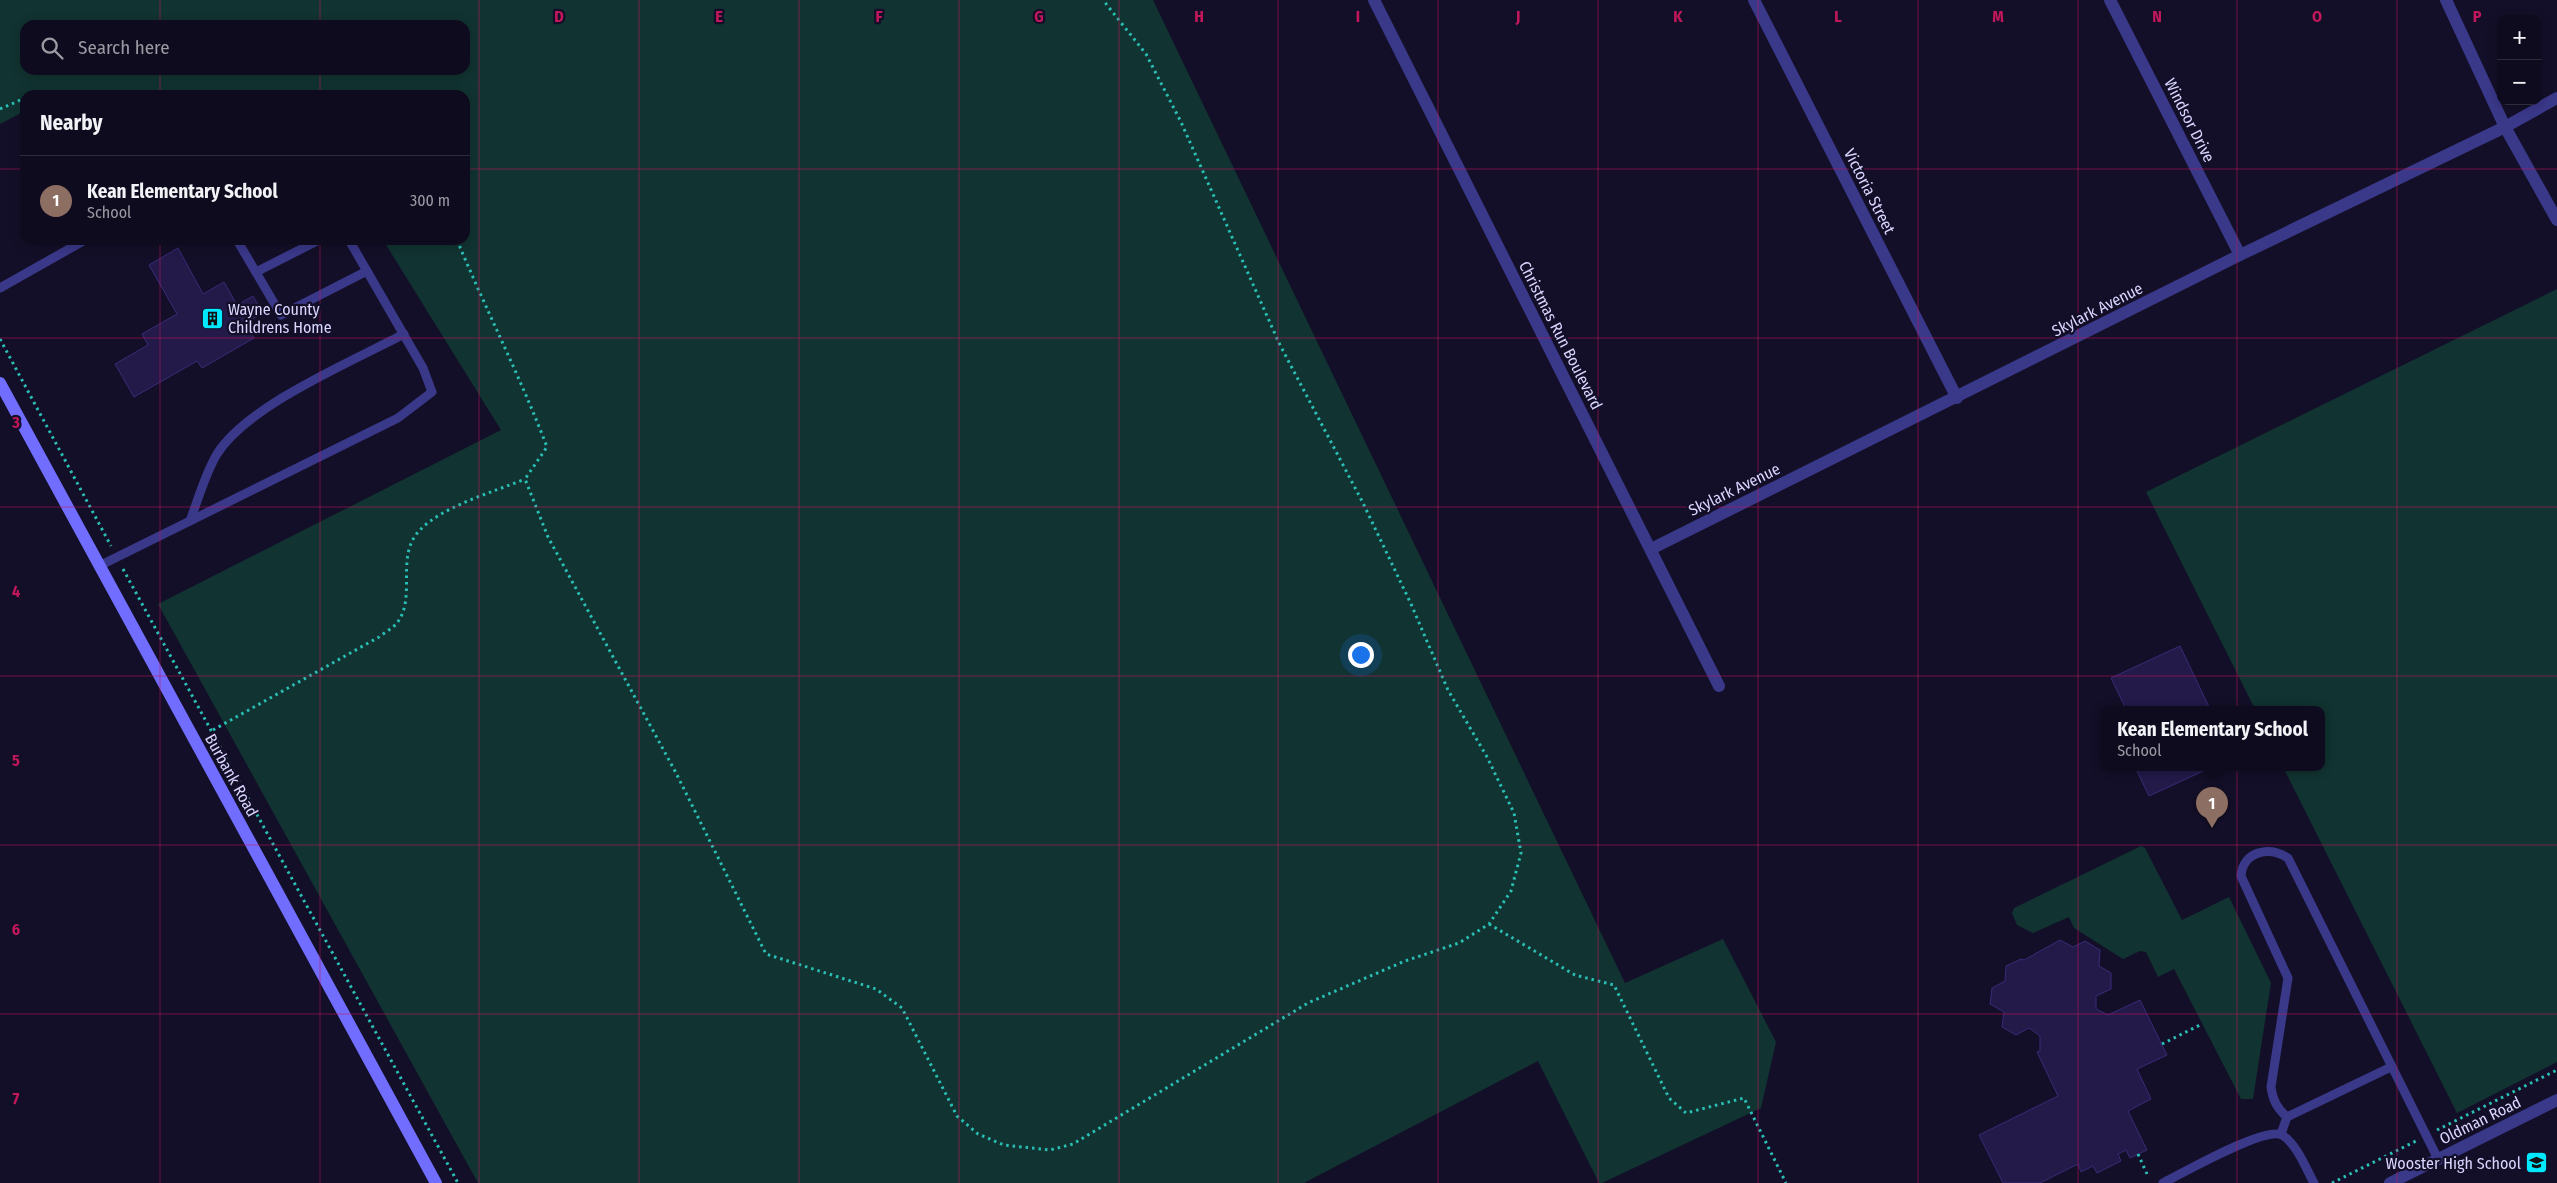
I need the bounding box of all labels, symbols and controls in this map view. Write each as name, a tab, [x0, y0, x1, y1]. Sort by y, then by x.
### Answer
text: D	[554, 7, 564, 26]
text: E	[715, 7, 723, 26]
text: F	[875, 7, 883, 26]
text: G	[1034, 7, 1044, 26]
text: H	[1194, 7, 1204, 26]
text: I	[1356, 7, 1360, 26]
text: J	[1515, 7, 1520, 26]
text: K	[1673, 7, 1683, 26]
text: L	[1834, 7, 1842, 26]
text: M	[1992, 7, 2004, 26]
text: N	[2152, 7, 2162, 26]
text: O	[2312, 7, 2322, 26]
text: P	[2473, 7, 2482, 26]
map controls	[2497, 15, 2542, 105]
button: +	[2497, 15, 2542, 60]
search box	[20, 20, 470, 75]
icon: search	[38, 34, 66, 62]
text: Search here	[78, 36, 170, 59]
button: −	[2497, 60, 2542, 105]
street label: Windsor Drive	[2160, 75, 2219, 165]
text: Nearby	[40, 110, 102, 136]
street label: Victoria Street	[1840, 145, 1899, 238]
text: Kean Elementary School	[87, 180, 278, 203]
text: 1	[53, 191, 59, 210]
text: 300 m	[410, 191, 450, 210]
text: School	[87, 203, 131, 222]
street label: Christmas Run Boulevard	[1515, 258, 1606, 413]
street label: Skylark Avenue	[2049, 278, 2146, 340]
place label: Wayne County Childrens Home	[228, 300, 332, 337]
building icon: Wayne County Childrens Home	[200, 306, 224, 330]
text: 3	[11, 413, 20, 432]
street label: Skylark Avenue	[1685, 459, 1783, 520]
text: 4	[12, 582, 20, 601]
your location	[1348, 642, 1374, 668]
popup	[2100, 706, 2325, 771]
text: Kean Elementary School	[2117, 718, 2308, 741]
street label: Burbank Road	[201, 731, 262, 820]
text: School	[2117, 741, 2161, 760]
text: 5	[12, 751, 20, 770]
pin: 1	[2196, 787, 2228, 828]
text: 6	[12, 920, 20, 939]
text: 7	[13, 1089, 20, 1108]
street label: Oldman Road	[2436, 1093, 2524, 1148]
school or university icon: Wooster High School	[2525, 1151, 2549, 1175]
place label: Wooster High School	[2386, 1154, 2521, 1173]

